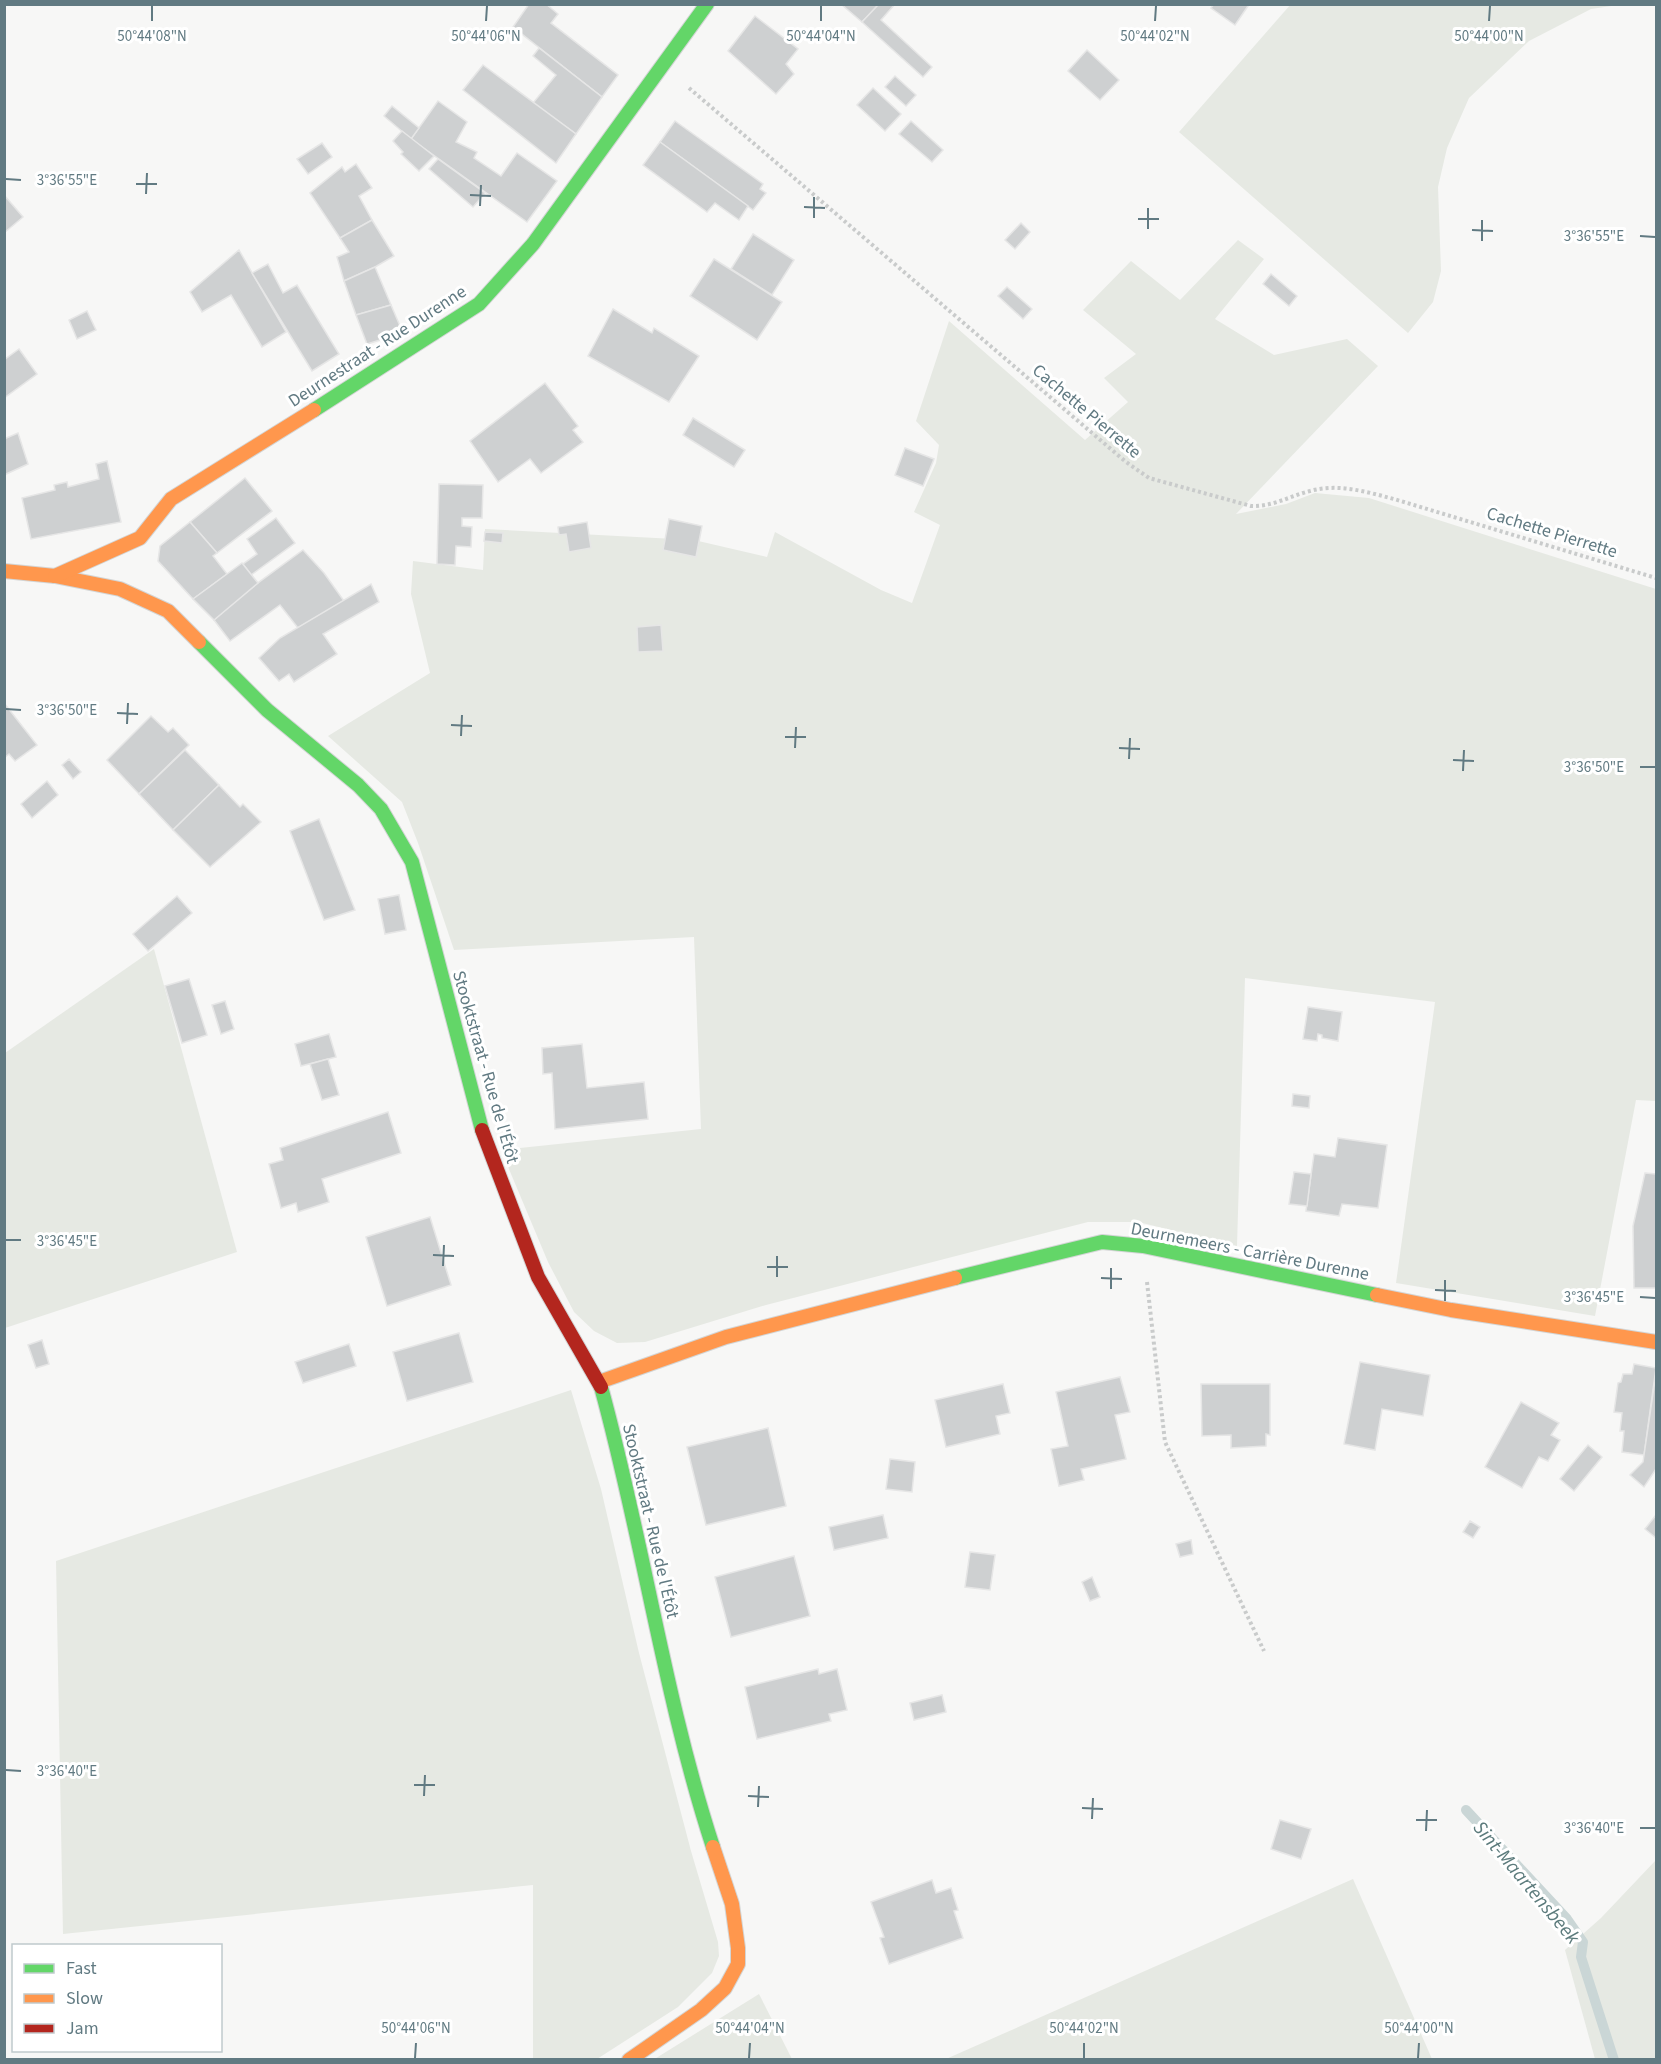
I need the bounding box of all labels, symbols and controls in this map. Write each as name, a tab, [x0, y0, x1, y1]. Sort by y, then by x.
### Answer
text: 50°44'08"N	[117, 26, 187, 47]
text: 50°44'06"N	[451, 26, 521, 47]
text: 50°44'04"N	[786, 26, 856, 47]
text: 50°44'02"N	[1120, 26, 1190, 47]
text: 50°44'00"N	[1454, 26, 1524, 47]
text: 3°36'55"E	[37, 170, 97, 191]
text: 3°36'55"E	[1564, 226, 1624, 247]
street label: Deurnestraat - Rue Durenne	[283, 279, 471, 413]
street label: Cachette Pierrette	[1027, 358, 1147, 464]
street label: Cachette Pierrette	[1484, 501, 1620, 564]
text: 3°36'50"E	[37, 700, 97, 721]
text: 3°36'50"E	[1564, 757, 1624, 778]
street label: Stooktstraat - Rue de l'Étôt	[446, 968, 525, 1166]
street label: Deurnemeers - Carrière Durenne	[1129, 1216, 1371, 1287]
text: 3°36'45"E	[37, 1231, 97, 1252]
text: 3°36'45"E	[1564, 1287, 1624, 1308]
street label: Stooktstraat - Rue de l'Étôt	[616, 1421, 685, 1621]
text: 3°36'40"E	[37, 1761, 97, 1782]
water label: Sint-Maartensbeek	[1466, 1815, 1587, 1951]
text: 3°36'40"E	[1564, 1818, 1624, 1839]
legend	[12, 1944, 222, 2052]
text: Fast	[66, 1956, 97, 1981]
text: Slow	[66, 1986, 103, 2011]
text: Jam	[66, 2016, 99, 2041]
text: 50°44'06"N	[381, 2018, 451, 2039]
text: 50°44'04"N	[715, 2018, 785, 2039]
text: 50°44'02"N	[1049, 2018, 1119, 2039]
text: 50°44'00"N	[1384, 2018, 1454, 2039]

